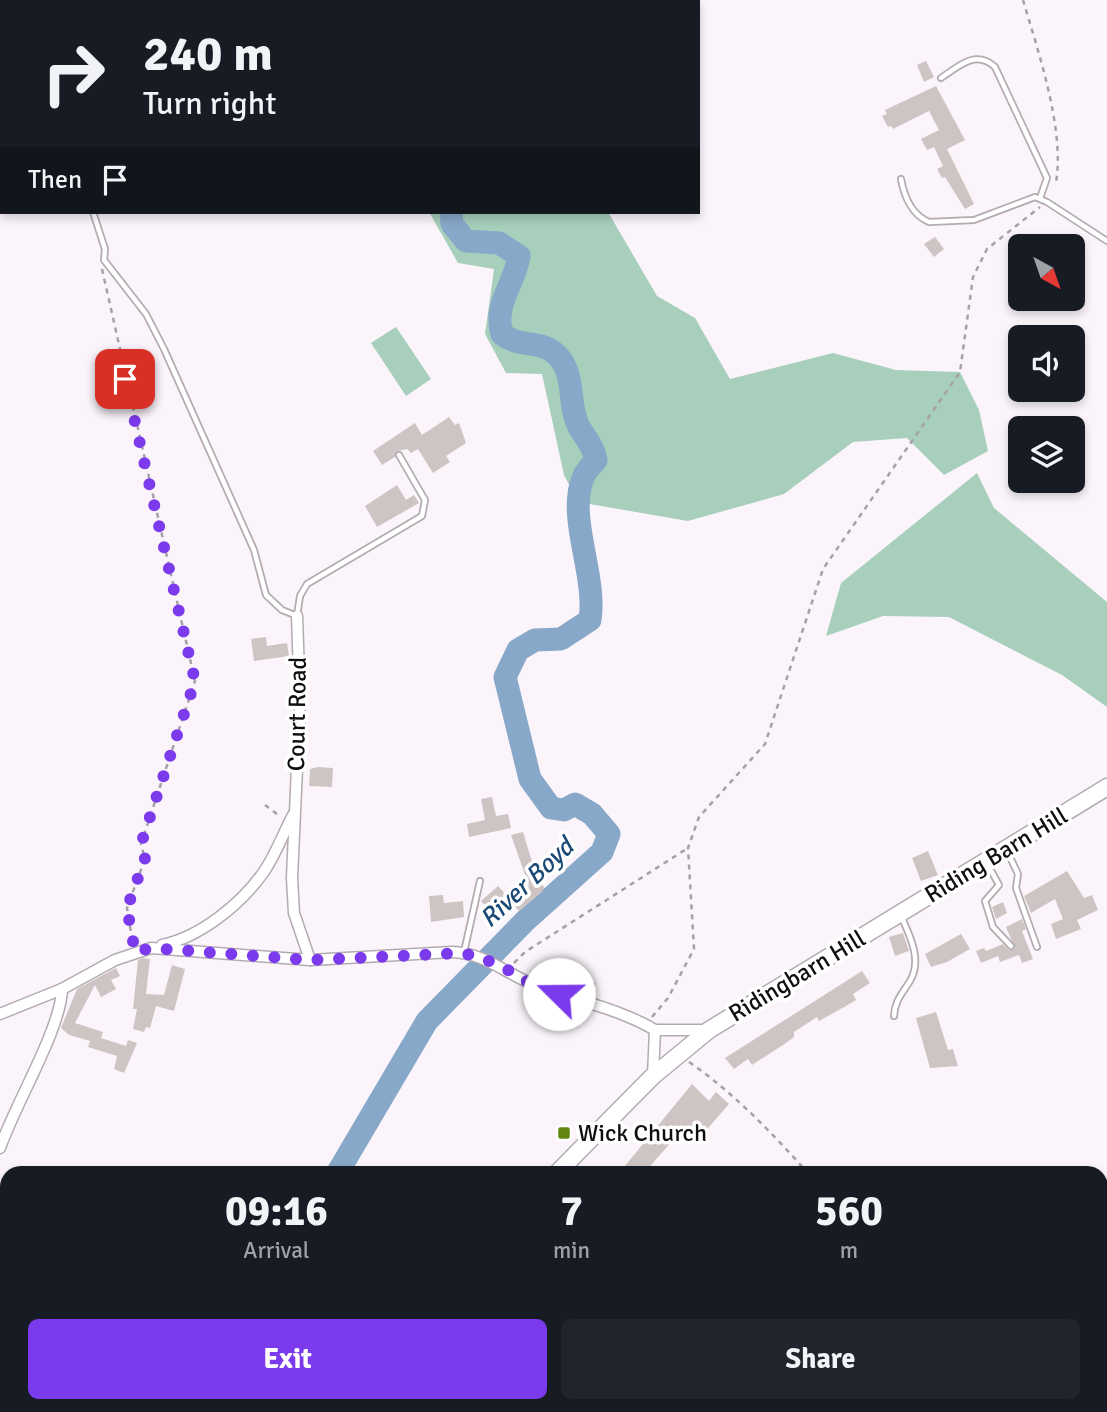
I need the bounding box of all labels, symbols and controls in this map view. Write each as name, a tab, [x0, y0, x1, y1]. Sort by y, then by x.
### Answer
text: 240 m	[143, 24, 273, 84]
icon: right	[28, 28, 119, 119]
text: Turn right	[143, 84, 276, 123]
icon: arrive	[96, 161, 134, 199]
text: Then	[28, 164, 82, 196]
north arrow	[1008, 234, 1085, 312]
map controls	[1008, 234, 1085, 493]
button: sound	[1008, 325, 1085, 402]
pin	[95, 349, 155, 409]
icon: arrive	[106, 360, 144, 398]
button: layers	[1008, 416, 1085, 493]
street label: Court Road	[281, 657, 313, 771]
street label: Riding Barn Hill	[919, 801, 1073, 909]
water label: River Boyd	[473, 829, 583, 935]
street label: Ridingbarn Hill	[723, 923, 871, 1029]
position arrow	[522, 957, 596, 1031]
place label: Wick Church	[578, 1118, 707, 1148]
marker: Wick Church	[556, 1125, 572, 1141]
text: 09:16	[225, 1186, 328, 1237]
text: 7	[560, 1186, 583, 1237]
text: 560	[815, 1186, 883, 1237]
text: Arrival	[243, 1236, 310, 1265]
text: min	[553, 1236, 590, 1265]
text: m	[840, 1236, 858, 1265]
button: Exit	[28, 1319, 547, 1399]
button: Share	[561, 1319, 1080, 1399]

